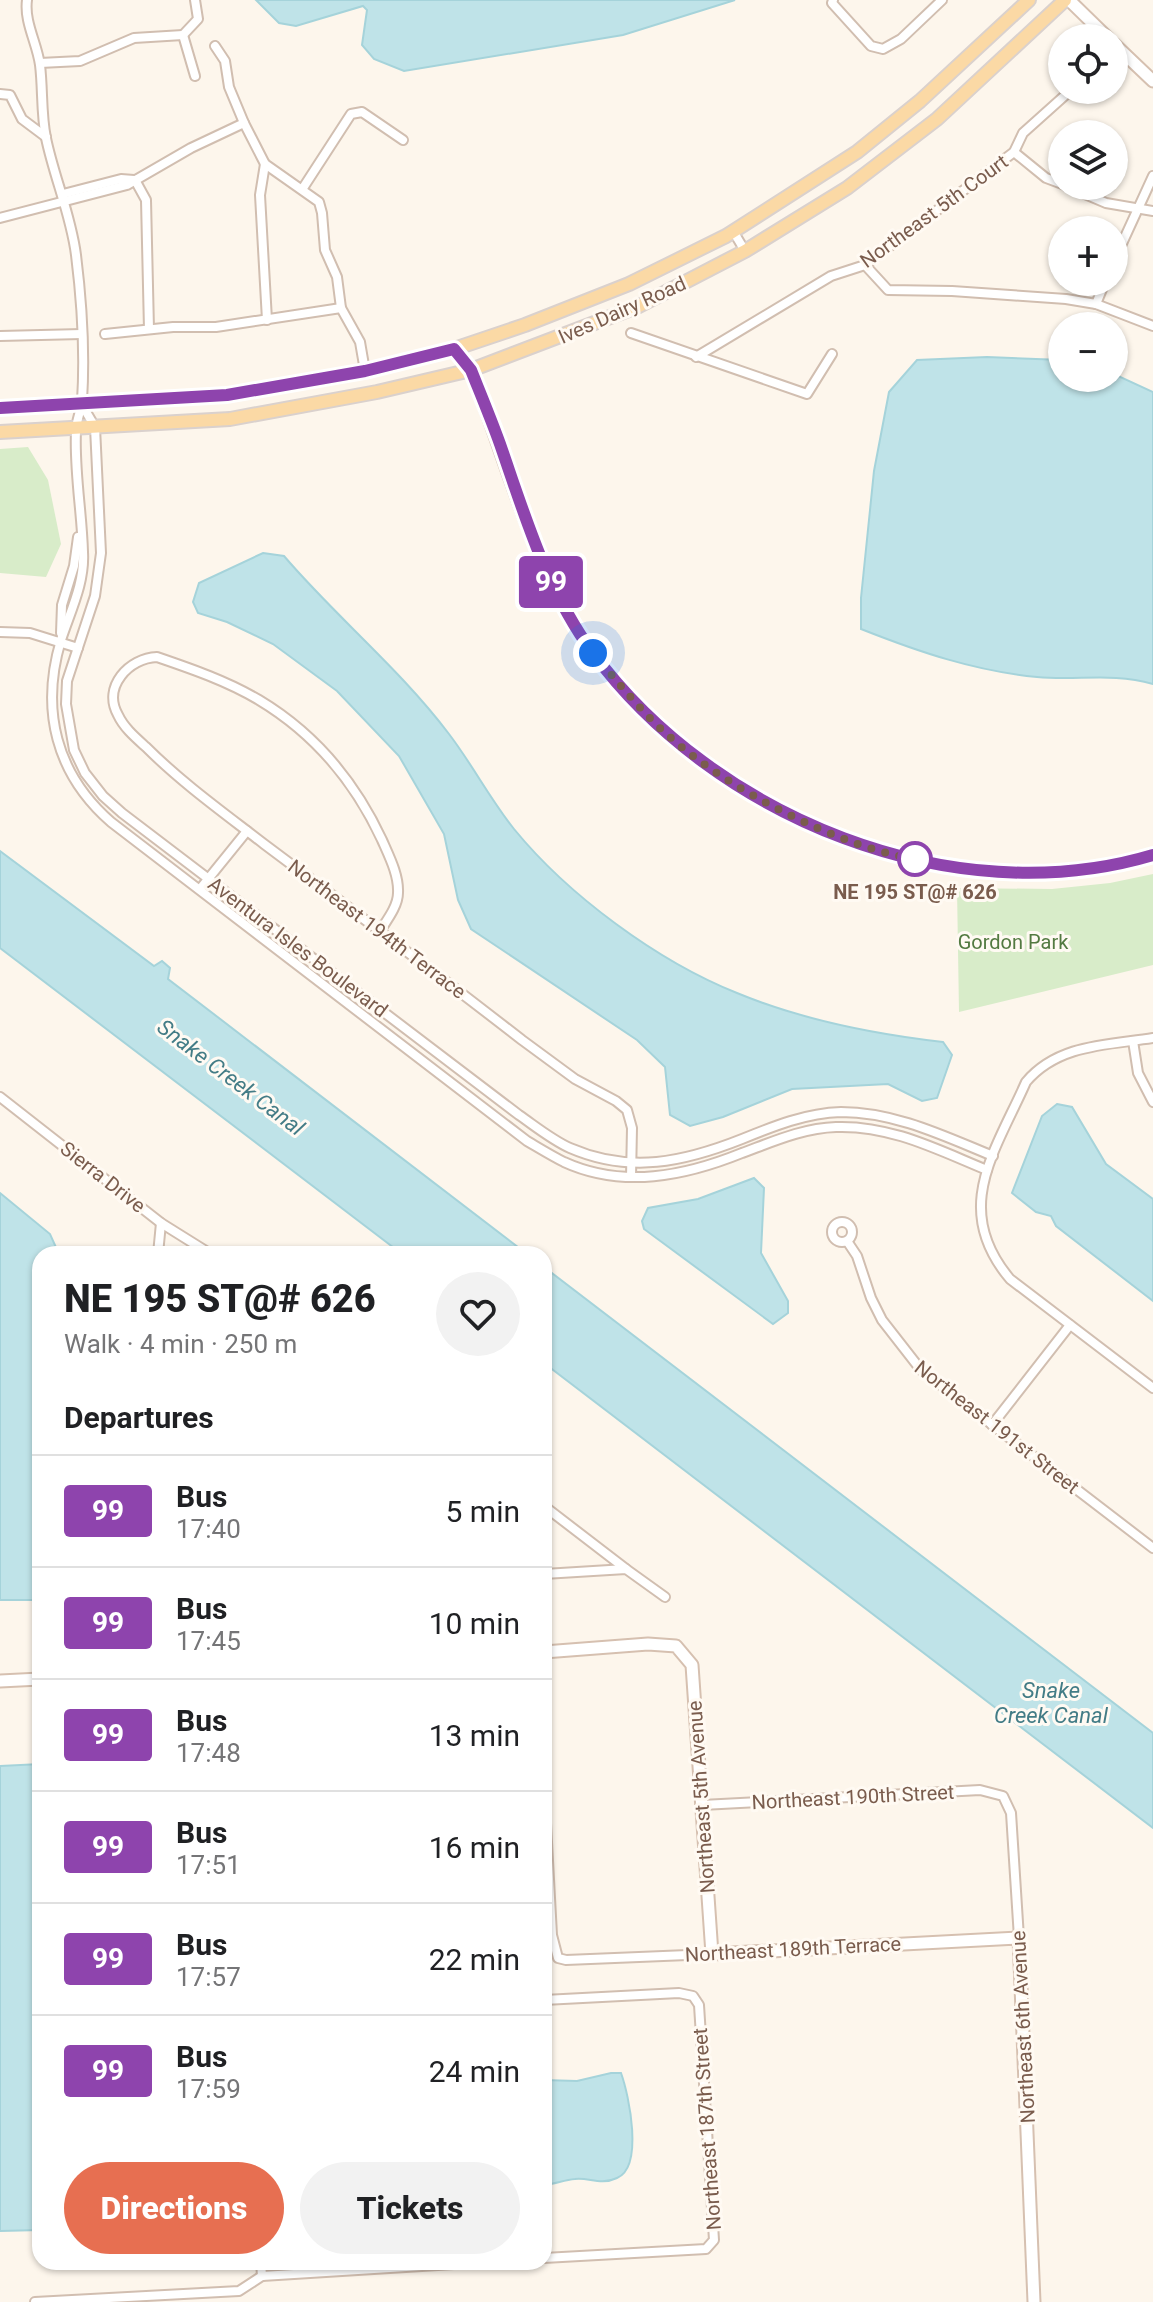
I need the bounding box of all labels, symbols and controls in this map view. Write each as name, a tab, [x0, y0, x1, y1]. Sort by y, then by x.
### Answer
map controls	[1048, 24, 1128, 392]
button: locate	[1048, 24, 1128, 104]
button: layers	[1048, 120, 1128, 200]
street label: Northeast 5th Court	[855, 149, 1013, 273]
button: +	[1048, 216, 1128, 296]
street label: Ives Dairy Road	[555, 271, 689, 349]
button: −	[1048, 312, 1128, 392]
line badge: 99	[515, 556, 587, 608]
text: 99	[535, 565, 567, 598]
your location	[573, 633, 613, 673]
marker: NE 195 ST@# 626	[898, 842, 932, 876]
street label: Northeast 194th Terrace	[283, 854, 471, 1004]
street label: Aventura Isles Boulevard	[203, 872, 393, 1022]
place label: NE 195 ST@# 626	[833, 880, 997, 904]
park label: Gordon Park	[958, 930, 1069, 954]
water label: Snake Creek Canal	[152, 1014, 310, 1141]
street label: Sierra Drive	[56, 1136, 150, 1218]
button: heart	[436, 1272, 520, 1356]
text: NE 195 ST@# 626	[64, 1277, 376, 1321]
text: Walk · 4 min · 250 m	[64, 1329, 297, 1359]
street label: Northeast 191st Street	[910, 1355, 1084, 1499]
text: Departures	[64, 1400, 214, 1435]
text: Bus	[176, 1479, 227, 1514]
text: 99	[92, 1494, 124, 1527]
text: 5 min	[446, 1494, 520, 1529]
text: 17:40	[176, 1514, 241, 1544]
text: Bus	[176, 1591, 227, 1626]
text: 99	[92, 1606, 124, 1639]
text: 10 min	[429, 1606, 520, 1641]
text: 17:45	[176, 1626, 241, 1656]
water label: Snake Creek Canal	[994, 1678, 1109, 1728]
street label: Northeast 5th Avenue	[682, 1700, 720, 1894]
text: Bus	[176, 1703, 227, 1738]
text: 99	[92, 1718, 124, 1751]
text: 13 min	[429, 1718, 520, 1753]
text: 17:48	[176, 1738, 241, 1768]
street label: Northeast 190th Street	[751, 1780, 955, 1814]
text: Bus	[176, 1815, 227, 1850]
text: 99	[92, 1830, 124, 1863]
text: 16 min	[429, 1830, 520, 1865]
text: 17:51	[176, 1850, 241, 1880]
text: Bus	[176, 1927, 227, 1962]
street label: Northeast 6th Avenue	[1006, 1930, 1040, 2124]
street label: Northeast 189th Terrace	[684, 1931, 902, 1967]
text: 99	[92, 1942, 124, 1975]
text: 22 min	[429, 1942, 520, 1977]
text: 17:57	[176, 1962, 241, 1992]
street label: Northeast 187th Street	[688, 2027, 726, 2231]
text: Bus	[176, 2039, 227, 2074]
text: 99	[92, 2054, 124, 2087]
text: 24 min	[429, 2054, 520, 2089]
text: 17:59	[176, 2074, 241, 2104]
button: Directions	[64, 2162, 284, 2254]
button: Tickets	[300, 2162, 520, 2254]

